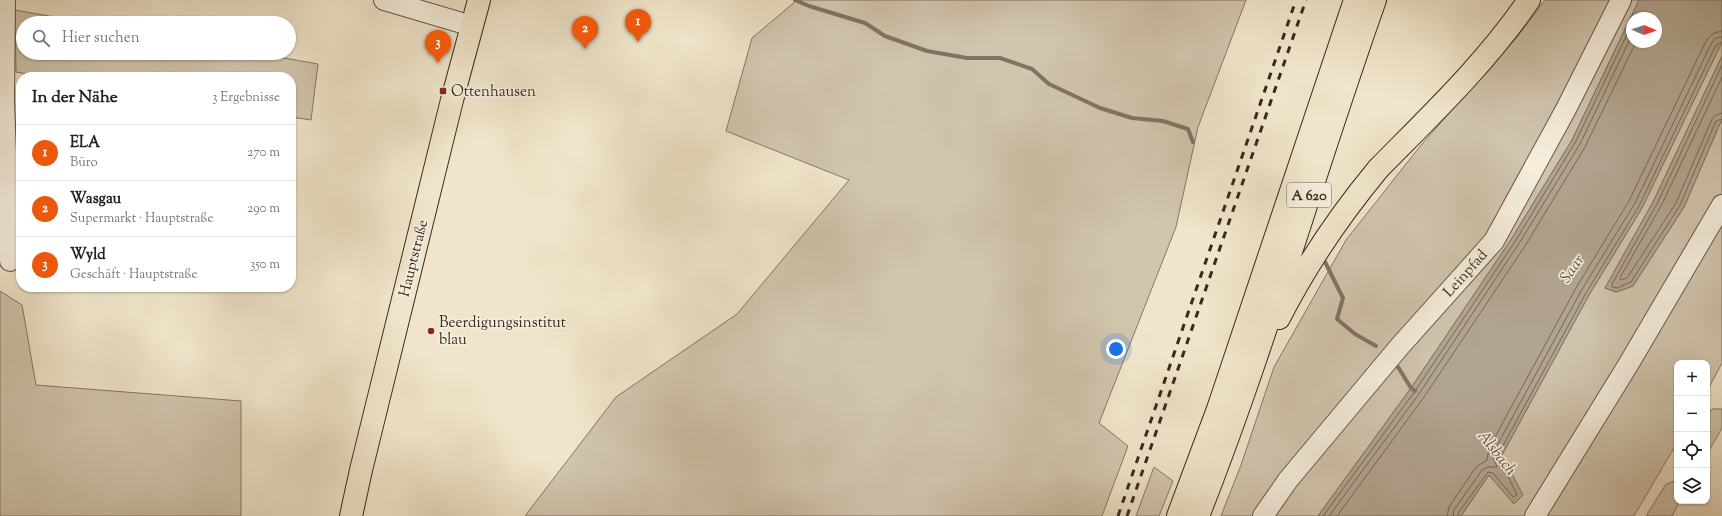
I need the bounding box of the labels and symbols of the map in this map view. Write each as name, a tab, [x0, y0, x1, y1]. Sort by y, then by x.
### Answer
pin: 1	[625, 9, 651, 42]
north arrow	[1626, 12, 1662, 48]
pin: 2	[572, 16, 598, 49]
pin: 3	[425, 30, 451, 63]
place label: Ottenhausen	[451, 82, 536, 103]
marker: Ottenhausen	[438, 86, 448, 96]
road number: A 620	[1287, 183, 1331, 207]
street label: Hauptstraße	[395, 217, 434, 299]
street label: Leinpfad	[1439, 245, 1494, 302]
water label: Saar	[1555, 250, 1591, 288]
place label: Beerdigungsinstitut blau	[439, 313, 566, 351]
marker: Beerdigungsinstitut blau	[426, 326, 436, 336]
your location	[1106, 339, 1126, 359]
water label: Alsbach	[1471, 426, 1521, 481]

